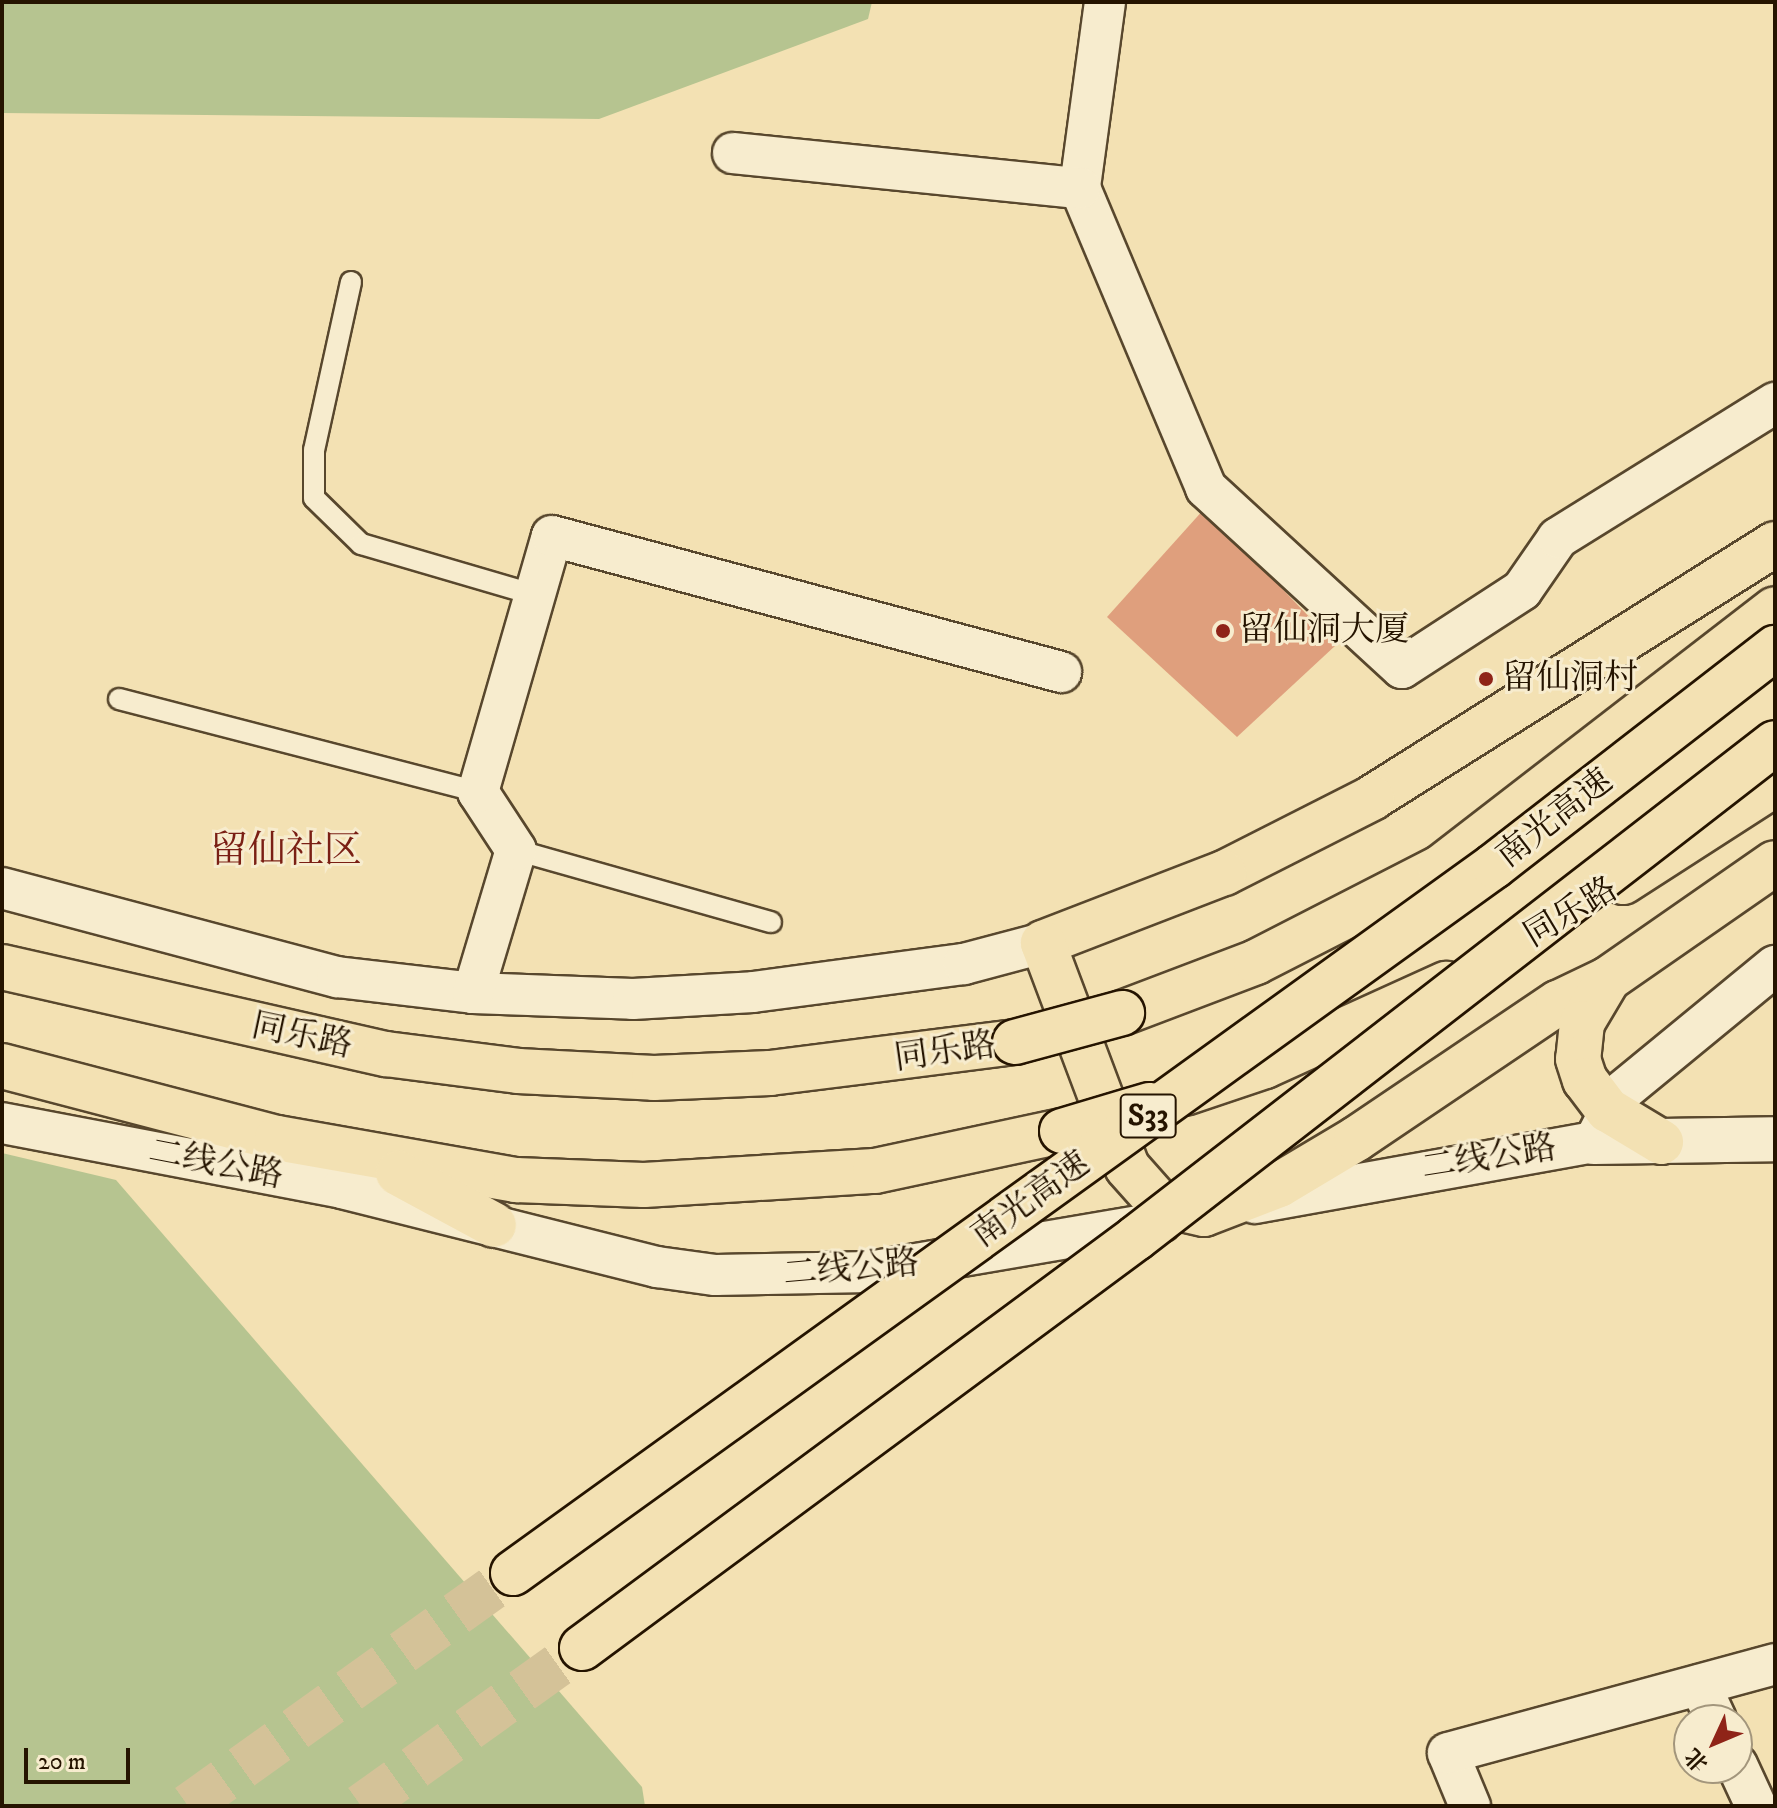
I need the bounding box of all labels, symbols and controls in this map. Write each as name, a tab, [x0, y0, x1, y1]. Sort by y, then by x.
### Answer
place label: 留仙洞大厦	[1239, 611, 1409, 651]
marker: 留仙洞大厦	[1214, 622, 1232, 640]
place label: 留仙洞村	[1502, 659, 1638, 699]
marker: 留仙洞村	[1477, 670, 1495, 688]
street label: 南光高速	[1489, 761, 1621, 877]
district label: 留仙社区	[210, 829, 362, 875]
street label: 同乐路	[1517, 869, 1625, 957]
street label: 同乐路	[248, 1005, 356, 1067]
street label: 同乐路	[892, 1025, 998, 1079]
road number: S33	[1118, 1088, 1178, 1144]
street label: 二线公路	[1419, 1127, 1559, 1189]
street label: 二线公路	[145, 1131, 287, 1197]
street label: 南光高速	[964, 1144, 1098, 1256]
street label: 二线公路	[781, 1243, 921, 1295]
north arrow	[1673, 1704, 1753, 1784]
scale bar	[28, 1732, 134, 1782]
text: 北	[1679, 1742, 1714, 1777]
text: 20 m	[38, 1747, 86, 1777]

